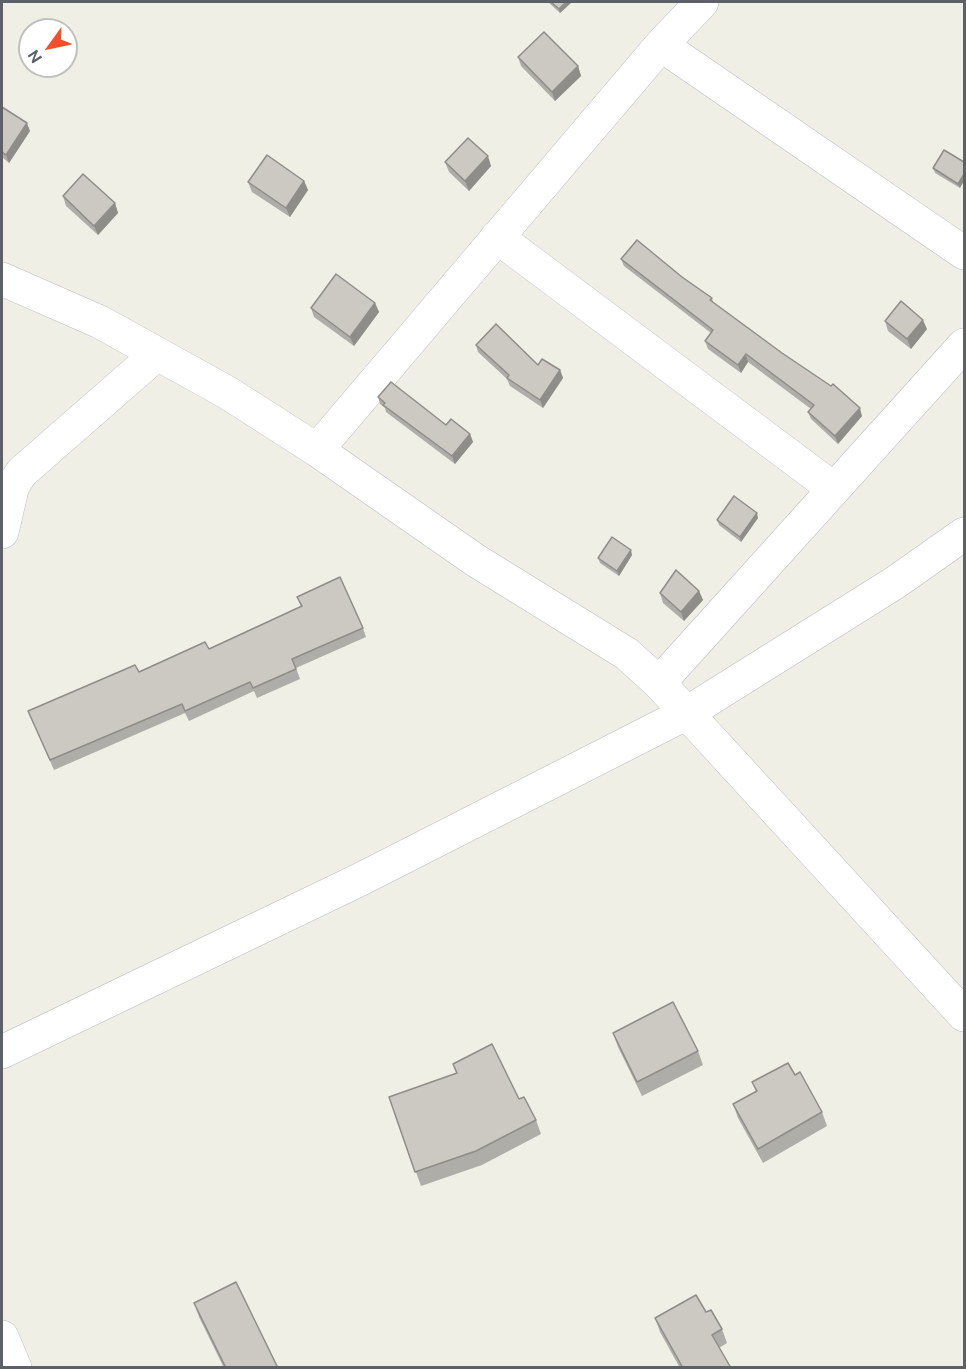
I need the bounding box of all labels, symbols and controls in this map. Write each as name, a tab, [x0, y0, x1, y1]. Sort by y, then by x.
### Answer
north arrow	[18, 18, 78, 78]
text: N	[24, 47, 45, 67]

